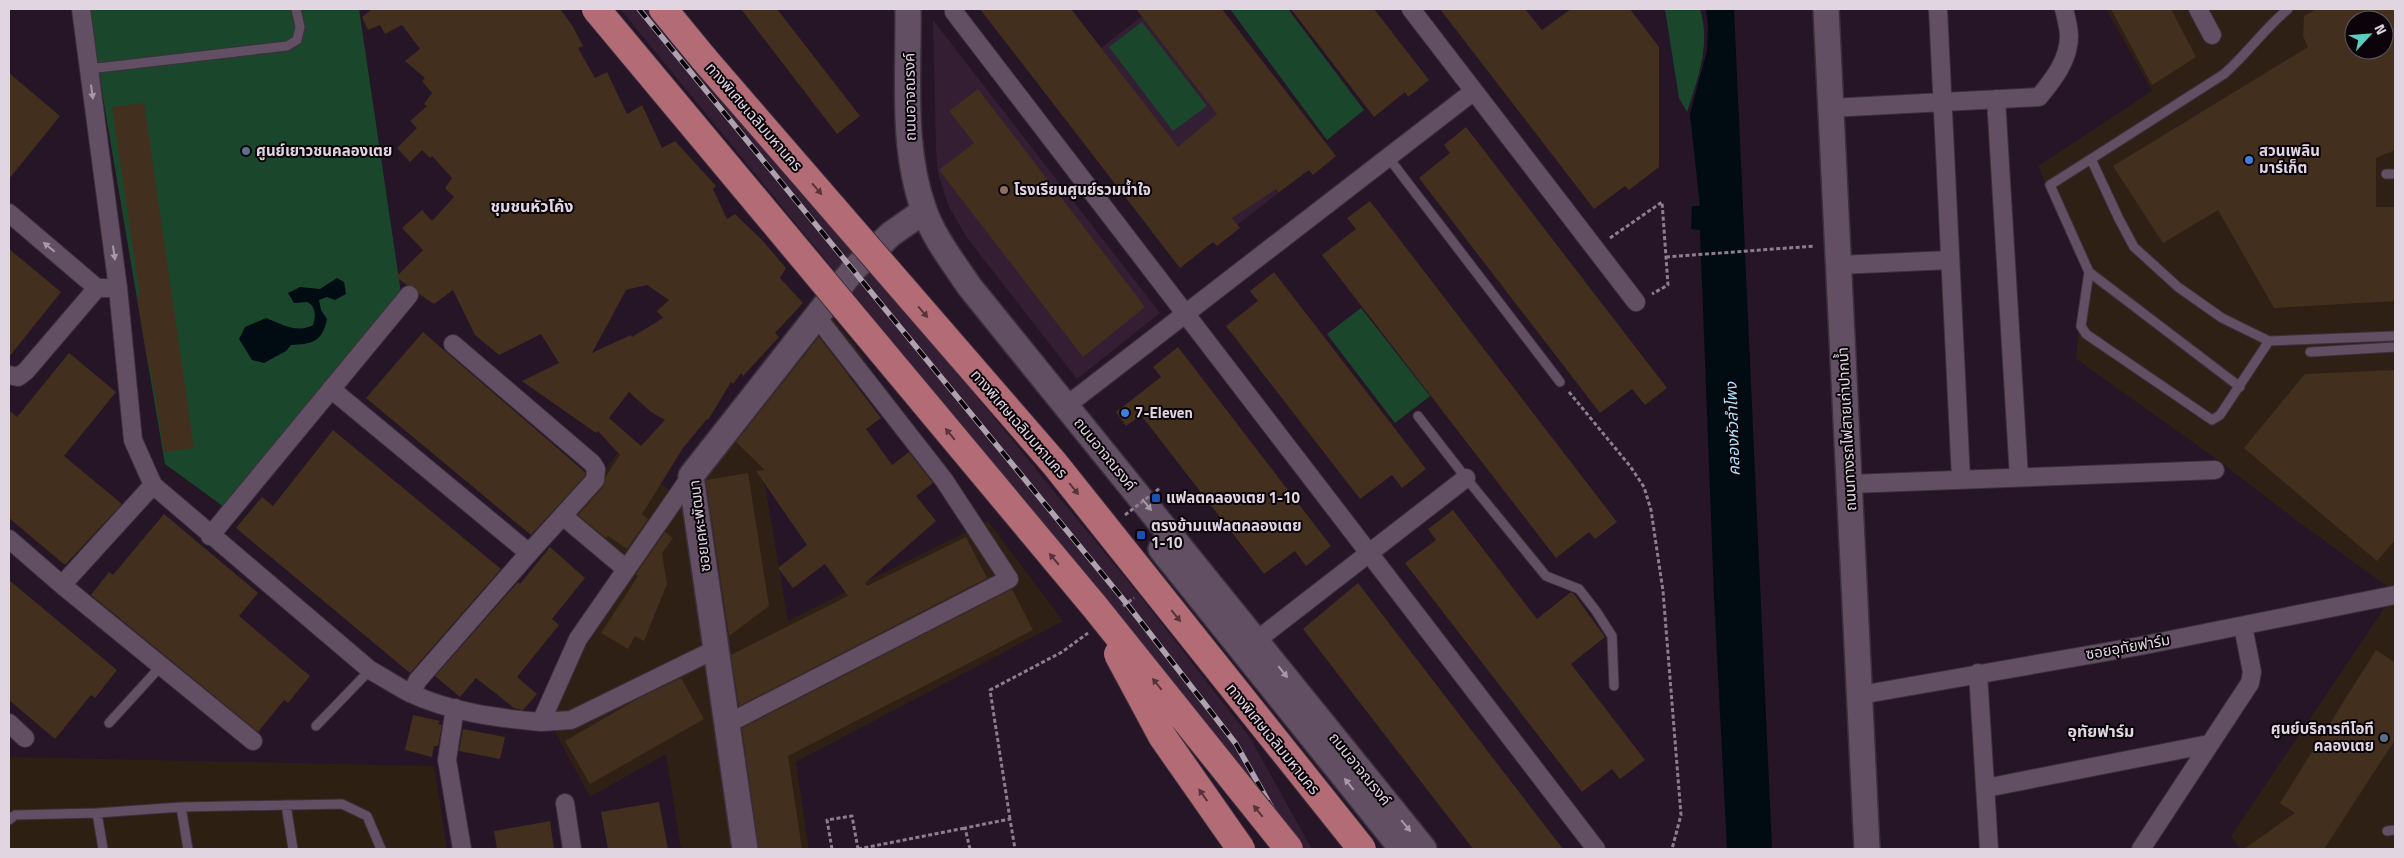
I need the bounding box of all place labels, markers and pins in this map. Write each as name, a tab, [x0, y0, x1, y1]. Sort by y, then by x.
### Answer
place label: ศูนย์เยาวชนคลองเตย	[256, 139, 392, 162]
place label: สวนเพลิน มาร์เก็ต	[2259, 139, 2320, 179]
marker: ศูนย์เยาวชนคลองเตย	[240, 145, 252, 157]
marker: สวนเพลิน มาร์เก็ต	[2243, 154, 2255, 166]
place label: โรงเรียนศูนย์รวมน้ำใจ	[1014, 178, 1151, 201]
marker: โรงเรียนศูนย์รวมน้ำใจ	[998, 184, 1010, 196]
place label: 7-Eleven	[1135, 401, 1193, 424]
marker: 7-Eleven	[1119, 407, 1131, 419]
place label: แฟลตคลองเตย 1-10	[1166, 486, 1300, 509]
marker: แฟลตคลองเตย 1-10	[1150, 492, 1162, 504]
place label: ตรงข้ามแฟลตคลองเตย 1-10	[1151, 514, 1301, 554]
marker: ตรงข้ามแฟลตคลองเตย 1-10	[1135, 529, 1147, 541]
place label: ศูนย์บริการทีโอที คลองเตย	[2271, 717, 2374, 757]
marker: ศูนย์บริการทีโอที คลองเตย	[2378, 732, 2390, 744]

